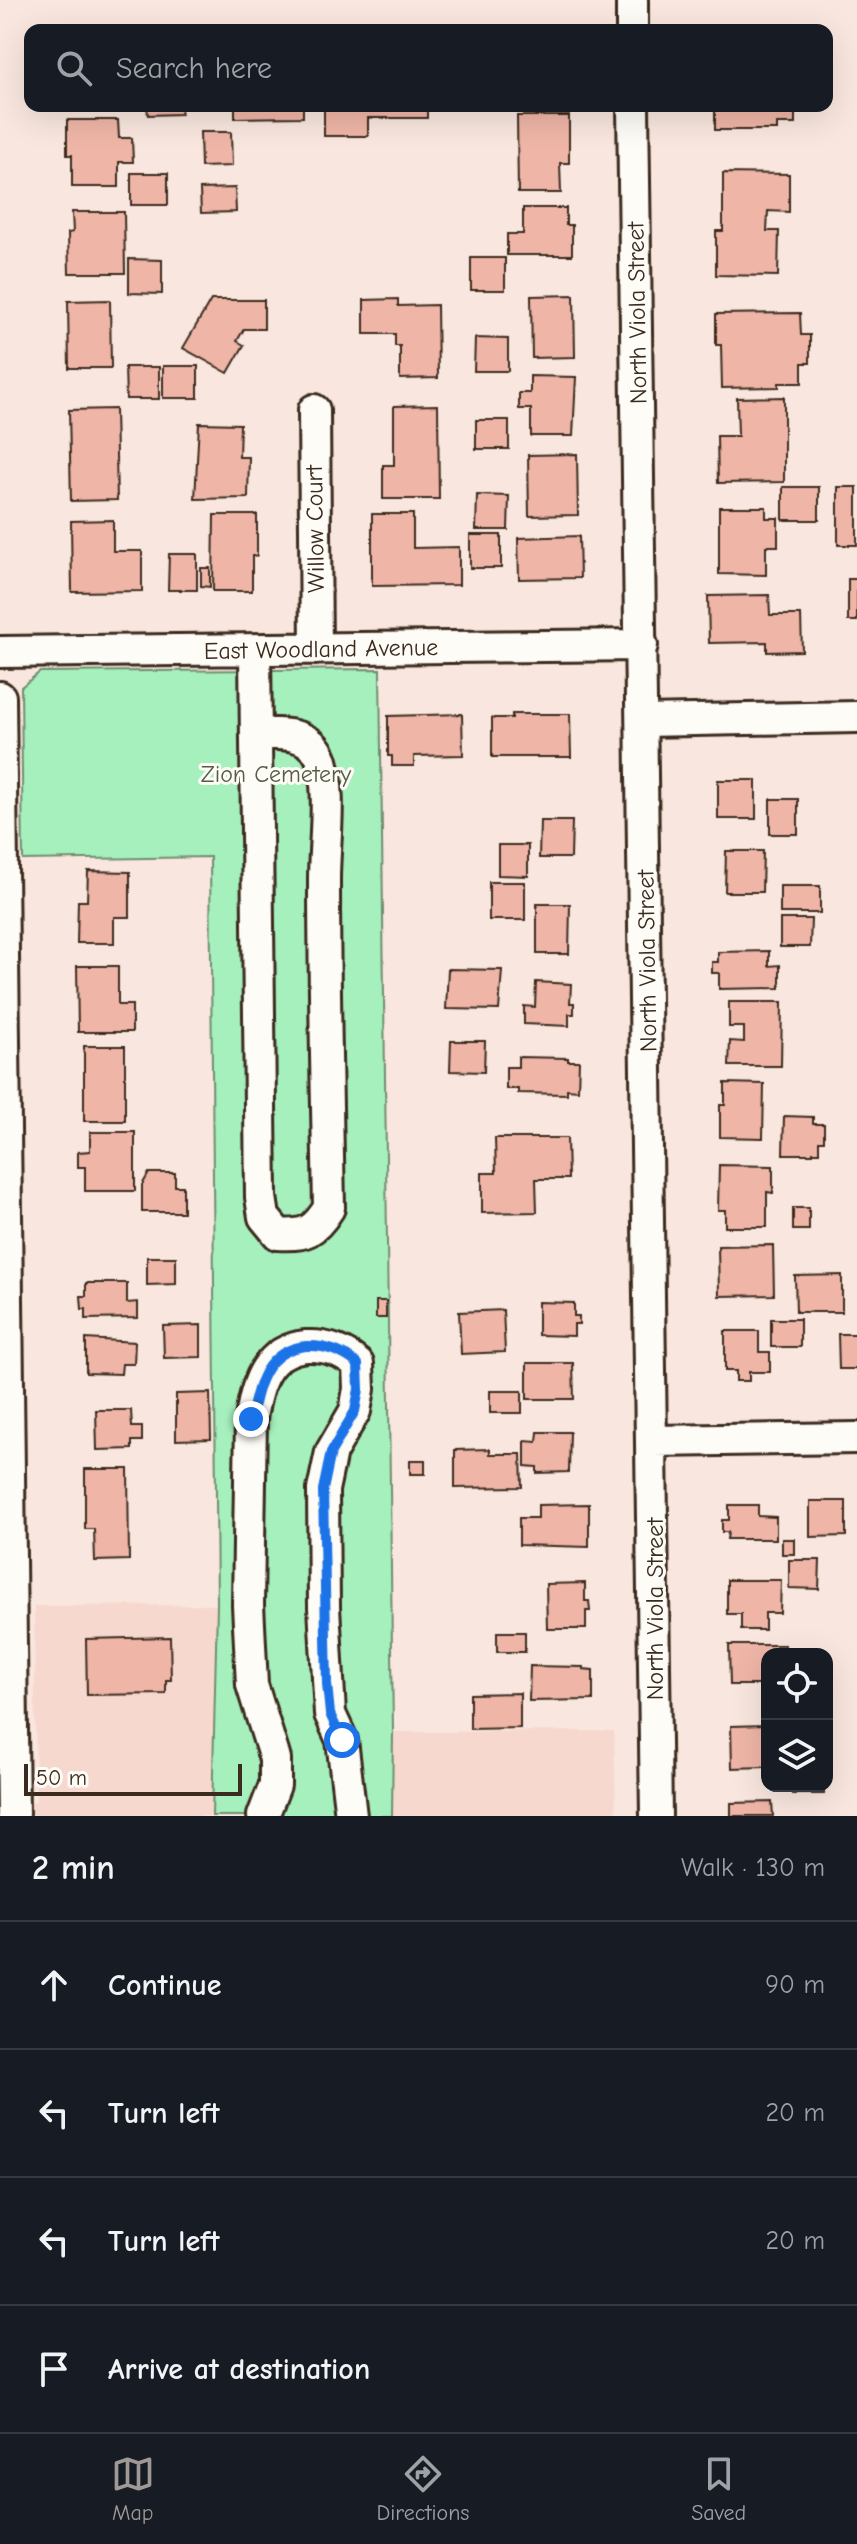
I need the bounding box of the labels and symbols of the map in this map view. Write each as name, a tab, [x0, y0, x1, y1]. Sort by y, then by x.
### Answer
street label: North Viola Street	[621, 220, 653, 404]
street label: Willow Court	[300, 464, 330, 593]
street label: East Woodland Avenue	[204, 633, 438, 665]
park label: Zion Cemetery	[201, 760, 352, 788]
street label: North Viola Street	[631, 868, 663, 1052]
route end	[233, 1401, 269, 1437]
street label: North Viola Street	[641, 1517, 669, 1700]
route start	[324, 1722, 360, 1758]
scale bar	[24, 1760, 242, 1796]

